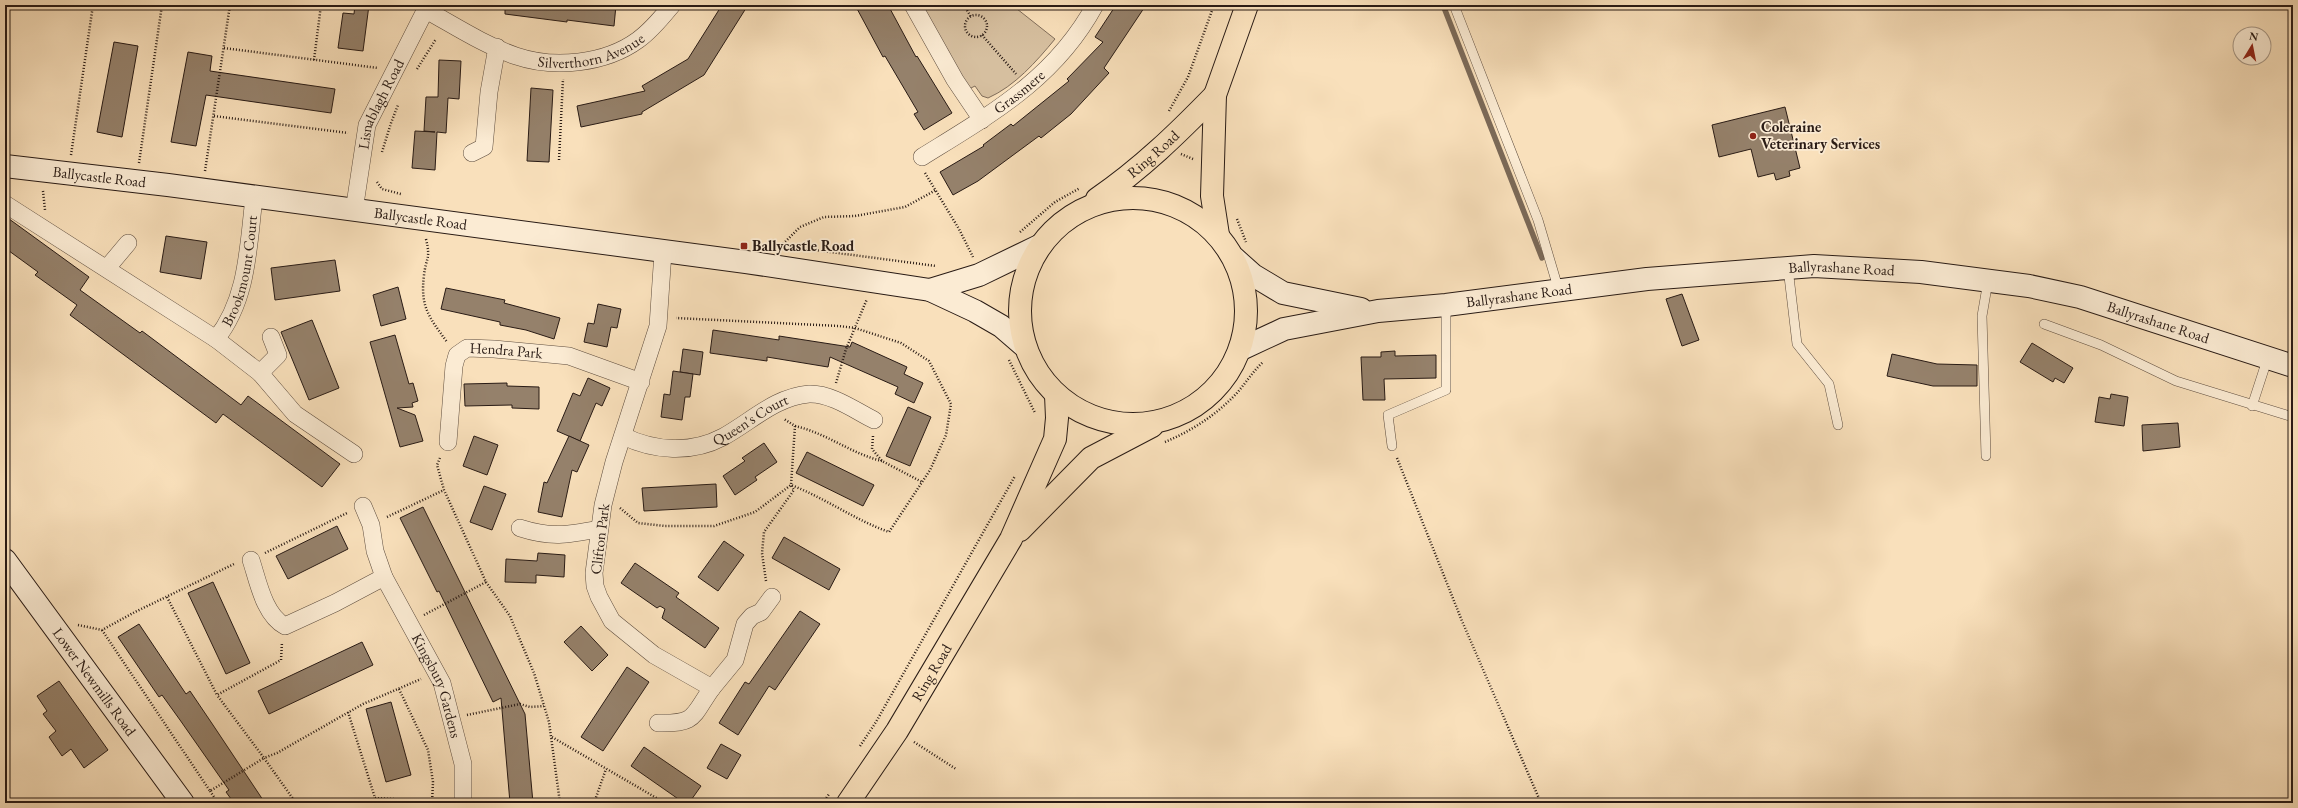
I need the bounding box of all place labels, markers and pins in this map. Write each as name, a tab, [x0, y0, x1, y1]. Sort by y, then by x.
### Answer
place label: Coleraine Veterinary Services	[1761, 117, 1880, 153]
marker: Coleraine Veterinary Services	[1748, 131, 1758, 141]
place label: Ballycastle Road	[752, 236, 855, 255]
marker: Ballycastle Road	[739, 241, 749, 251]

